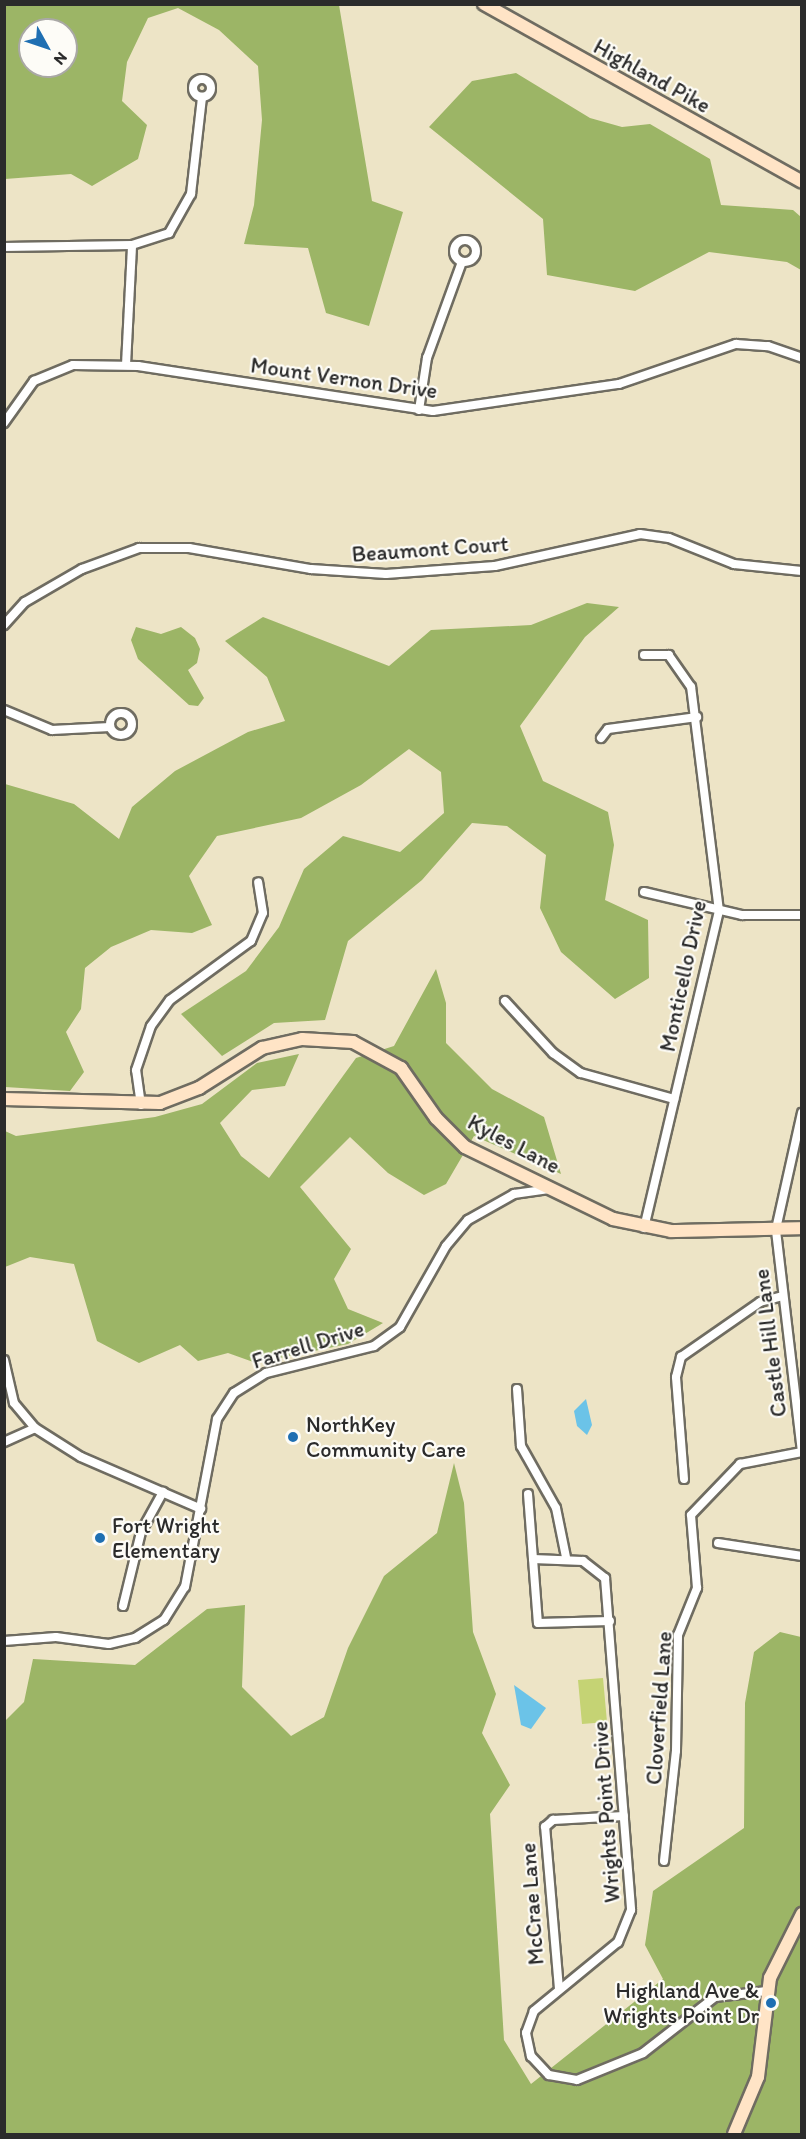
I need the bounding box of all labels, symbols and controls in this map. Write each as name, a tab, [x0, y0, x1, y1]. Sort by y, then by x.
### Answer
north arrow	[18, 18, 78, 78]
street label: Highland Pike	[589, 33, 715, 119]
text: N	[50, 48, 71, 69]
street label: Mount Vernon Drive	[249, 352, 439, 404]
street label: Beaumont Court	[351, 530, 509, 568]
street label: Monticello Drive	[654, 898, 712, 1054]
street label: Kyles Lane	[463, 1109, 565, 1179]
street label: Castle Hill Lane	[748, 1267, 792, 1419]
street label: Farrell Drive	[248, 1315, 368, 1375]
place label: NorthKey Community Care	[306, 1411, 466, 1462]
marker: NorthKey Community Care	[284, 1428, 302, 1446]
place label: Fort Wright Elementary	[112, 1512, 220, 1564]
marker: Fort Wright Elementary	[93, 1531, 107, 1545]
street label: Cloverfield Lane	[640, 1630, 678, 1786]
street label: Wrights Point Drive	[586, 1720, 626, 1904]
street label: McCrae Lane	[515, 1842, 549, 1966]
place label: Highland Ave & Wrights Point Dr	[602, 1977, 759, 2029]
marker: Highland Ave & Wrights Point Dr	[764, 1996, 778, 2010]

